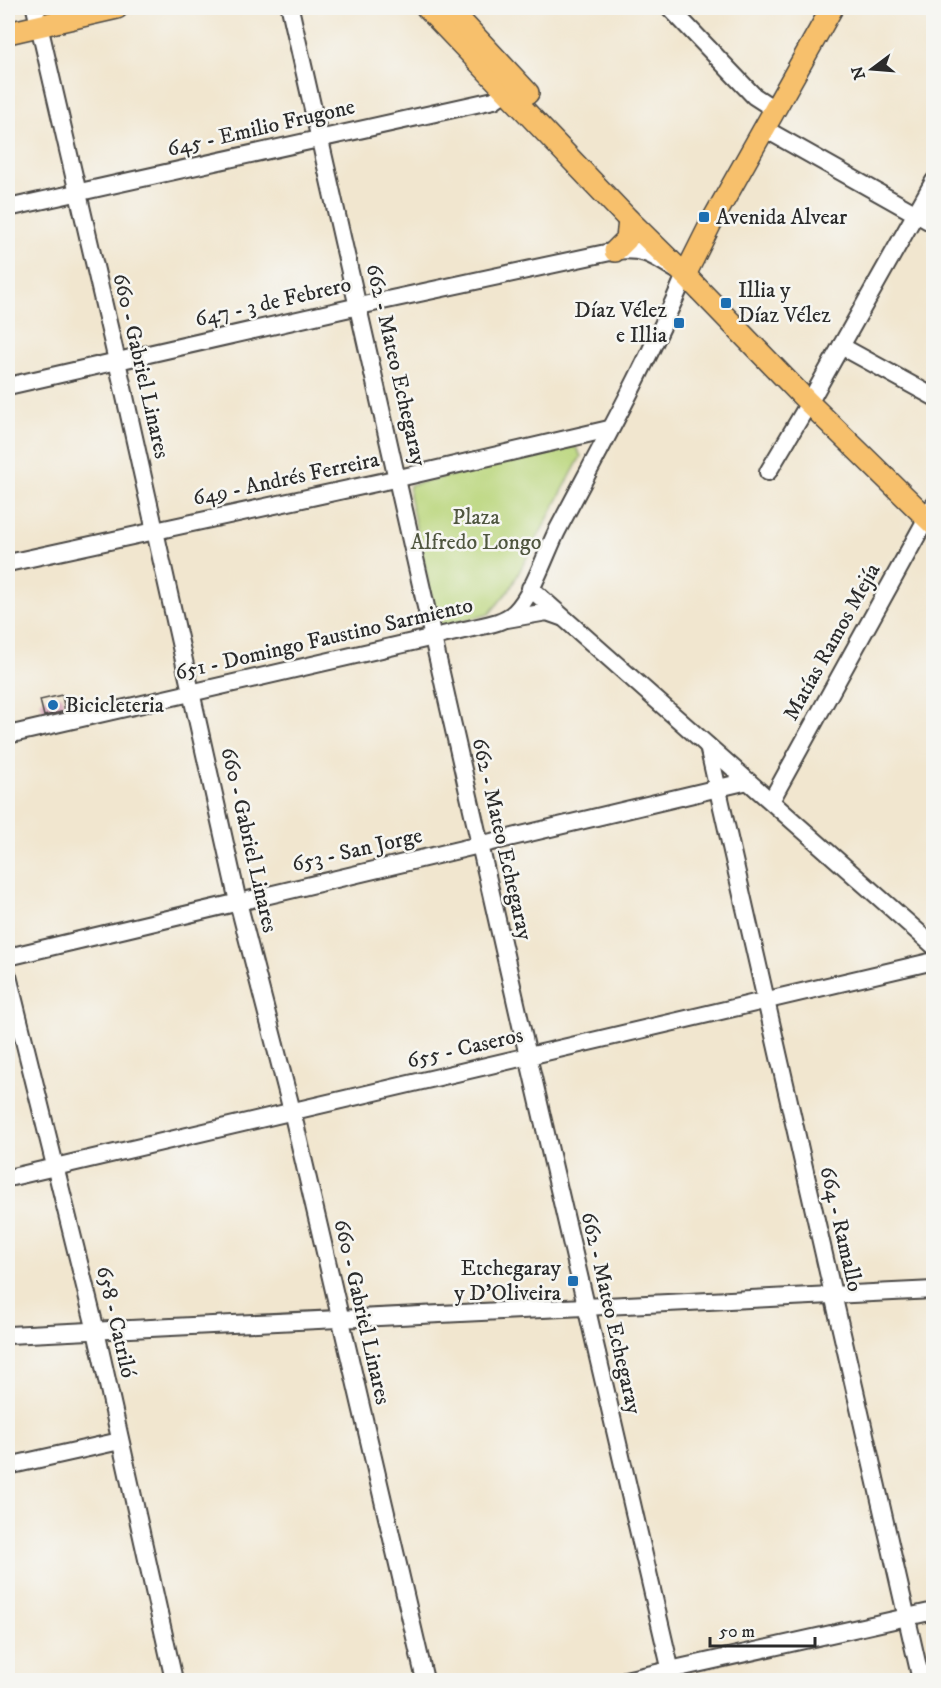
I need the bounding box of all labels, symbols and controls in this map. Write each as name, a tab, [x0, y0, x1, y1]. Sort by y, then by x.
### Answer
north arrow	[842, 39, 902, 99]
text: N	[847, 64, 870, 82]
street label: 645 - Emilio Frugone	[164, 93, 358, 163]
place label: Avenida Alvear	[716, 204, 848, 231]
marker: Avenida Alvear	[697, 210, 711, 224]
street label: 662 - Mateo Echegaray	[360, 261, 433, 469]
street label: 660 - Gabriel Linares	[107, 271, 175, 461]
street label: 647 - 3 de Febrero	[192, 271, 354, 333]
place label: Illia y Díaz Vélez	[738, 277, 831, 329]
marker: Illia y Díaz Vélez	[719, 296, 733, 310]
place label: Díaz Vélez e Illia	[574, 297, 668, 349]
marker: Díaz Vélez e Illia	[672, 316, 686, 330]
street label: 649 - Andrés Ferreira	[190, 446, 382, 512]
park label: Plaza Alfredo Longo	[411, 504, 541, 556]
street label: Matías Ramos Mejía	[778, 558, 887, 725]
street label: 651 - Domingo Faustino Sarmiento	[172, 592, 476, 686]
place label: Bicicleteria	[65, 692, 165, 719]
marker: Bicicleteria	[46, 698, 60, 712]
street label: 662 - Mateo Echegaray	[466, 735, 539, 943]
street label: 660 - Gabriel Linares	[215, 745, 283, 935]
street label: 653 - San Jorge	[289, 822, 425, 878]
street label: 655 - Caseros	[404, 1022, 526, 1074]
street label: 664 - Ramallo	[813, 1164, 869, 1294]
street label: 662 - Mateo Echegaray	[575, 1209, 648, 1417]
street label: 660 - Gabriel Linares	[328, 1217, 396, 1407]
place label: Etchegaray y D'Oliveira	[454, 1255, 562, 1307]
street label: 658 - Catriló	[90, 1264, 142, 1380]
marker: Etchegaray y D'Oliveira	[566, 1274, 580, 1288]
scale bar	[710, 1610, 815, 1648]
text: 50 m	[719, 1621, 755, 1643]

